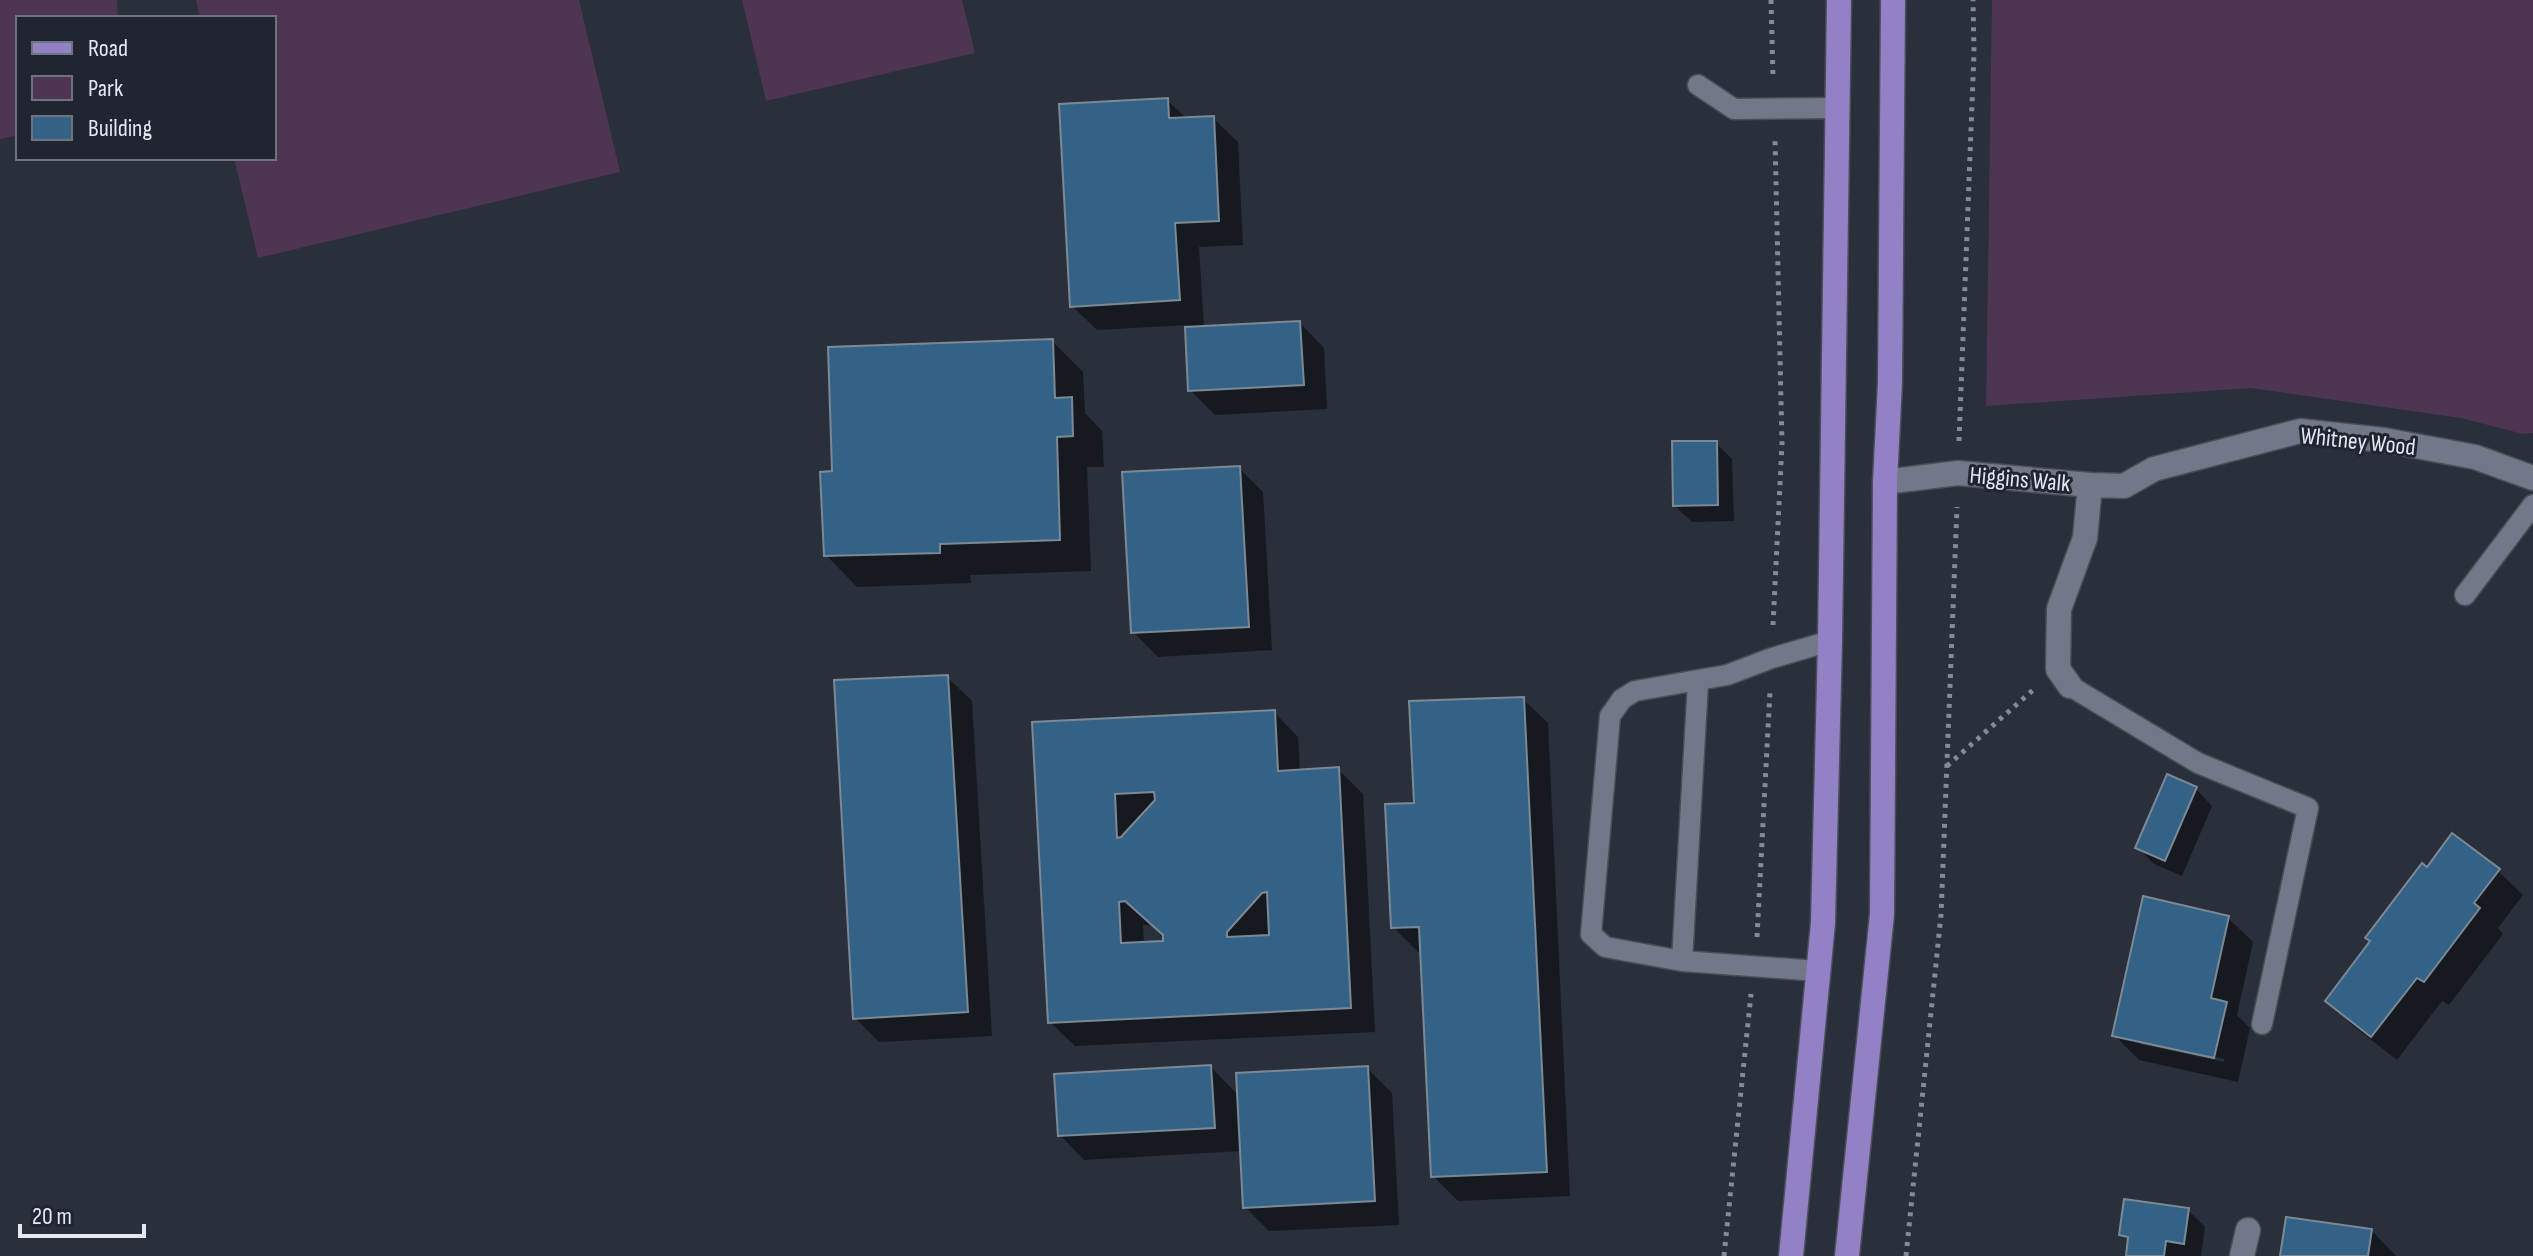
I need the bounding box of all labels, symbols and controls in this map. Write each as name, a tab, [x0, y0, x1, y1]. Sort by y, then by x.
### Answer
legend	[16, 16, 276, 160]
text: Road	[88, 34, 128, 63]
text: Park	[88, 74, 123, 103]
text: Building	[88, 114, 152, 143]
street label: Whitney Wood	[2299, 421, 2417, 462]
street label: Higgins Walk	[1968, 461, 2071, 498]
scale bar	[20, 1188, 144, 1238]
text: 20 m	[32, 1202, 72, 1231]

